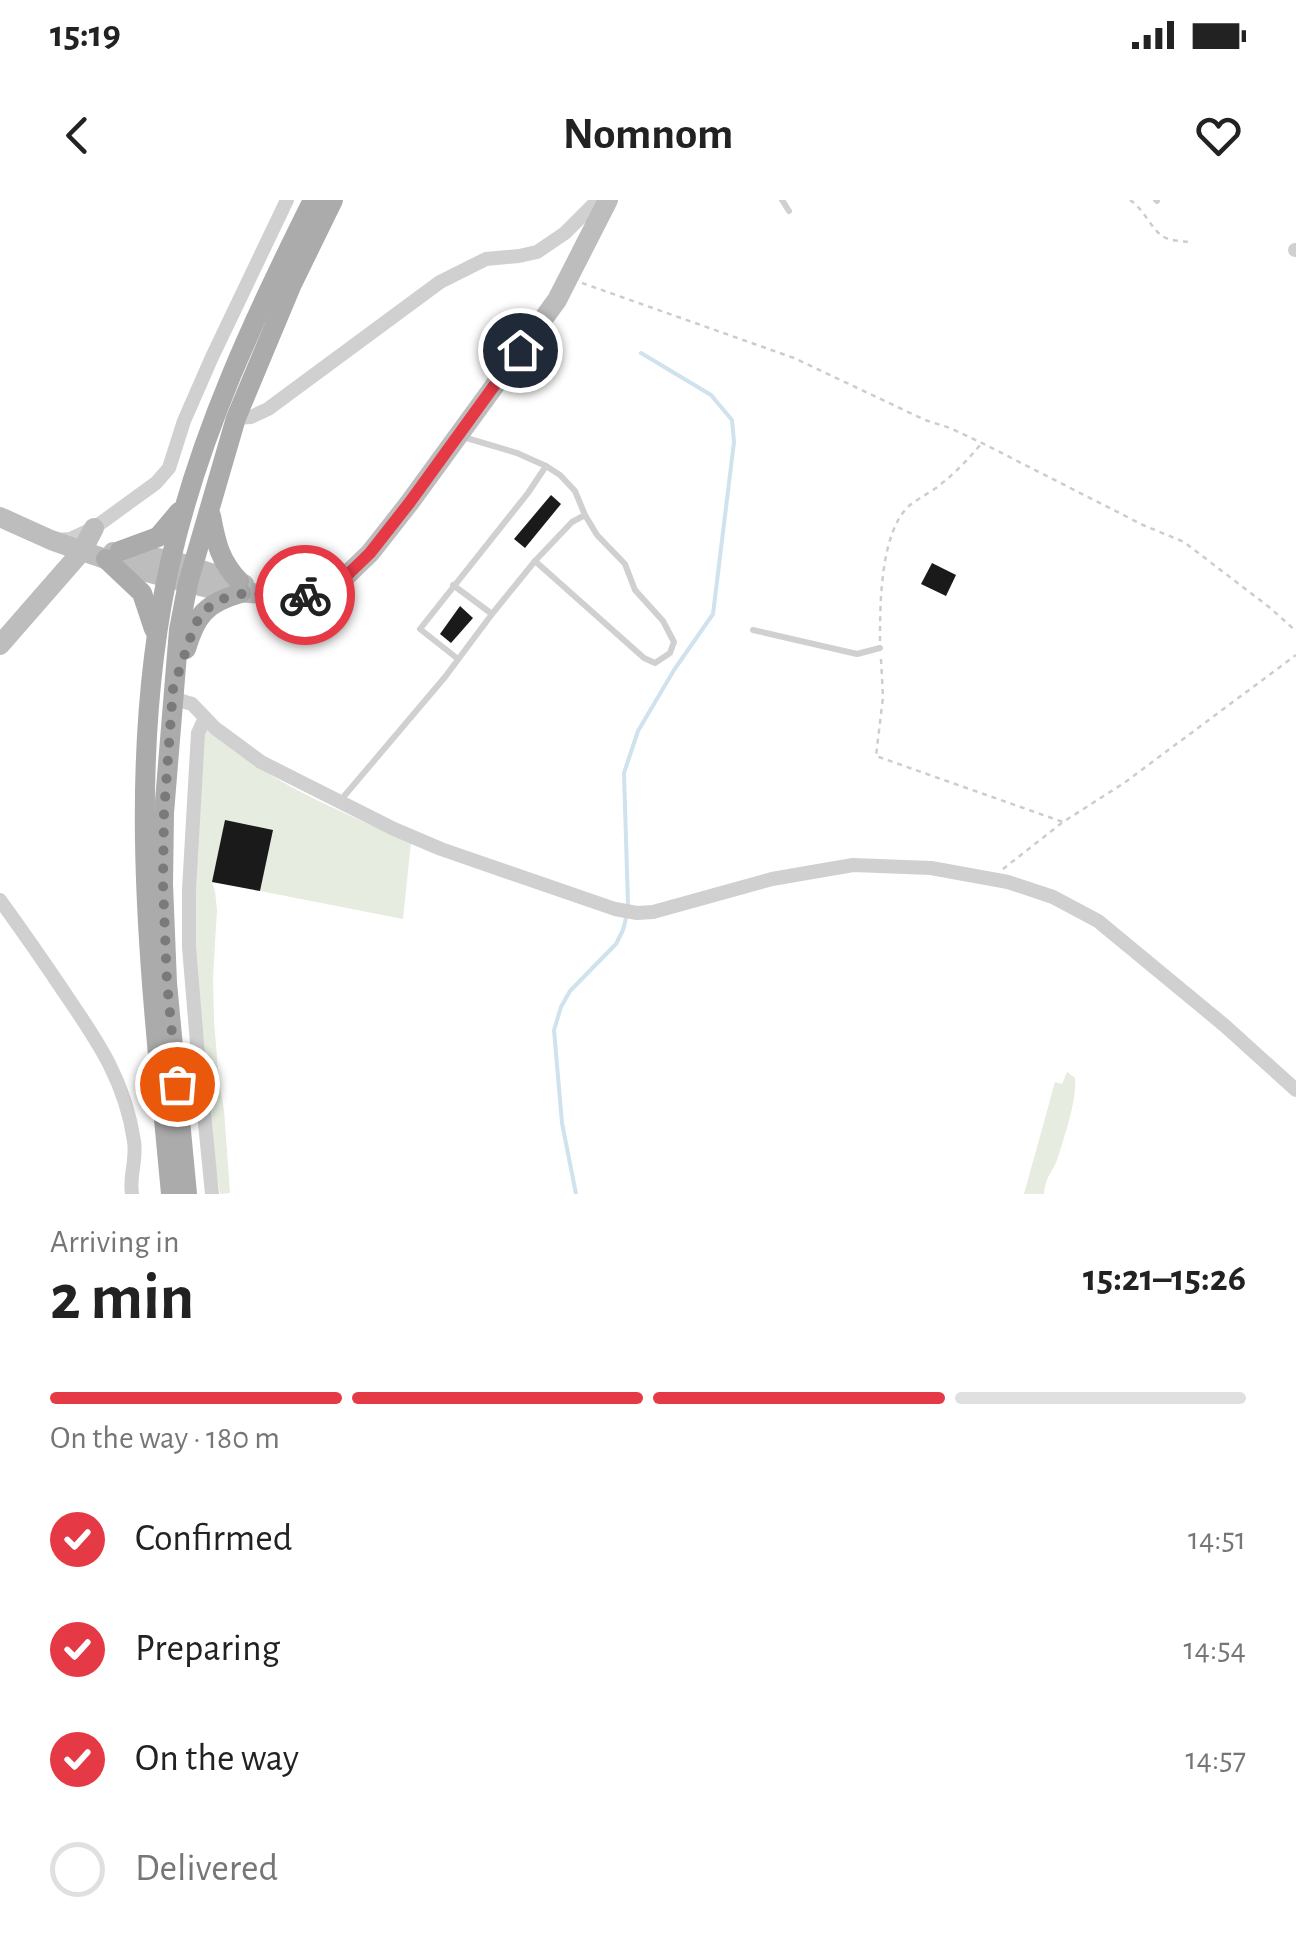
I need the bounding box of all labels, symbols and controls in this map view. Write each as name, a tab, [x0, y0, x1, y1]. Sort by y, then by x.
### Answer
text: 15:19	[50, 16, 121, 54]
icon: back	[50, 108, 105, 163]
icon: heart	[1191, 108, 1246, 163]
text: Nomnom	[563, 112, 733, 157]
pin	[478, 308, 563, 393]
icon: home	[493, 323, 548, 378]
courier	[255, 545, 355, 645]
icon: bike	[278, 568, 333, 623]
pin	[135, 1042, 220, 1127]
icon: bag	[150, 1057, 205, 1112]
text: Arriving in	[50, 1226, 179, 1258]
text: 15:21–15:26	[1083, 1260, 1246, 1298]
text: 2 min	[50, 1266, 194, 1331]
text: On the way · 180 m	[50, 1422, 280, 1454]
icon: check	[50, 1512, 105, 1567]
text: Confirmed	[135, 1520, 292, 1558]
text: 14:51	[1188, 1523, 1246, 1555]
icon: check	[50, 1622, 105, 1677]
text: Preparing	[135, 1630, 280, 1668]
text: 14:54	[1184, 1633, 1246, 1665]
icon: check	[50, 1732, 105, 1787]
text: On the way	[135, 1740, 299, 1778]
text: 14:57	[1186, 1743, 1246, 1775]
text: Delivered	[135, 1850, 278, 1888]

